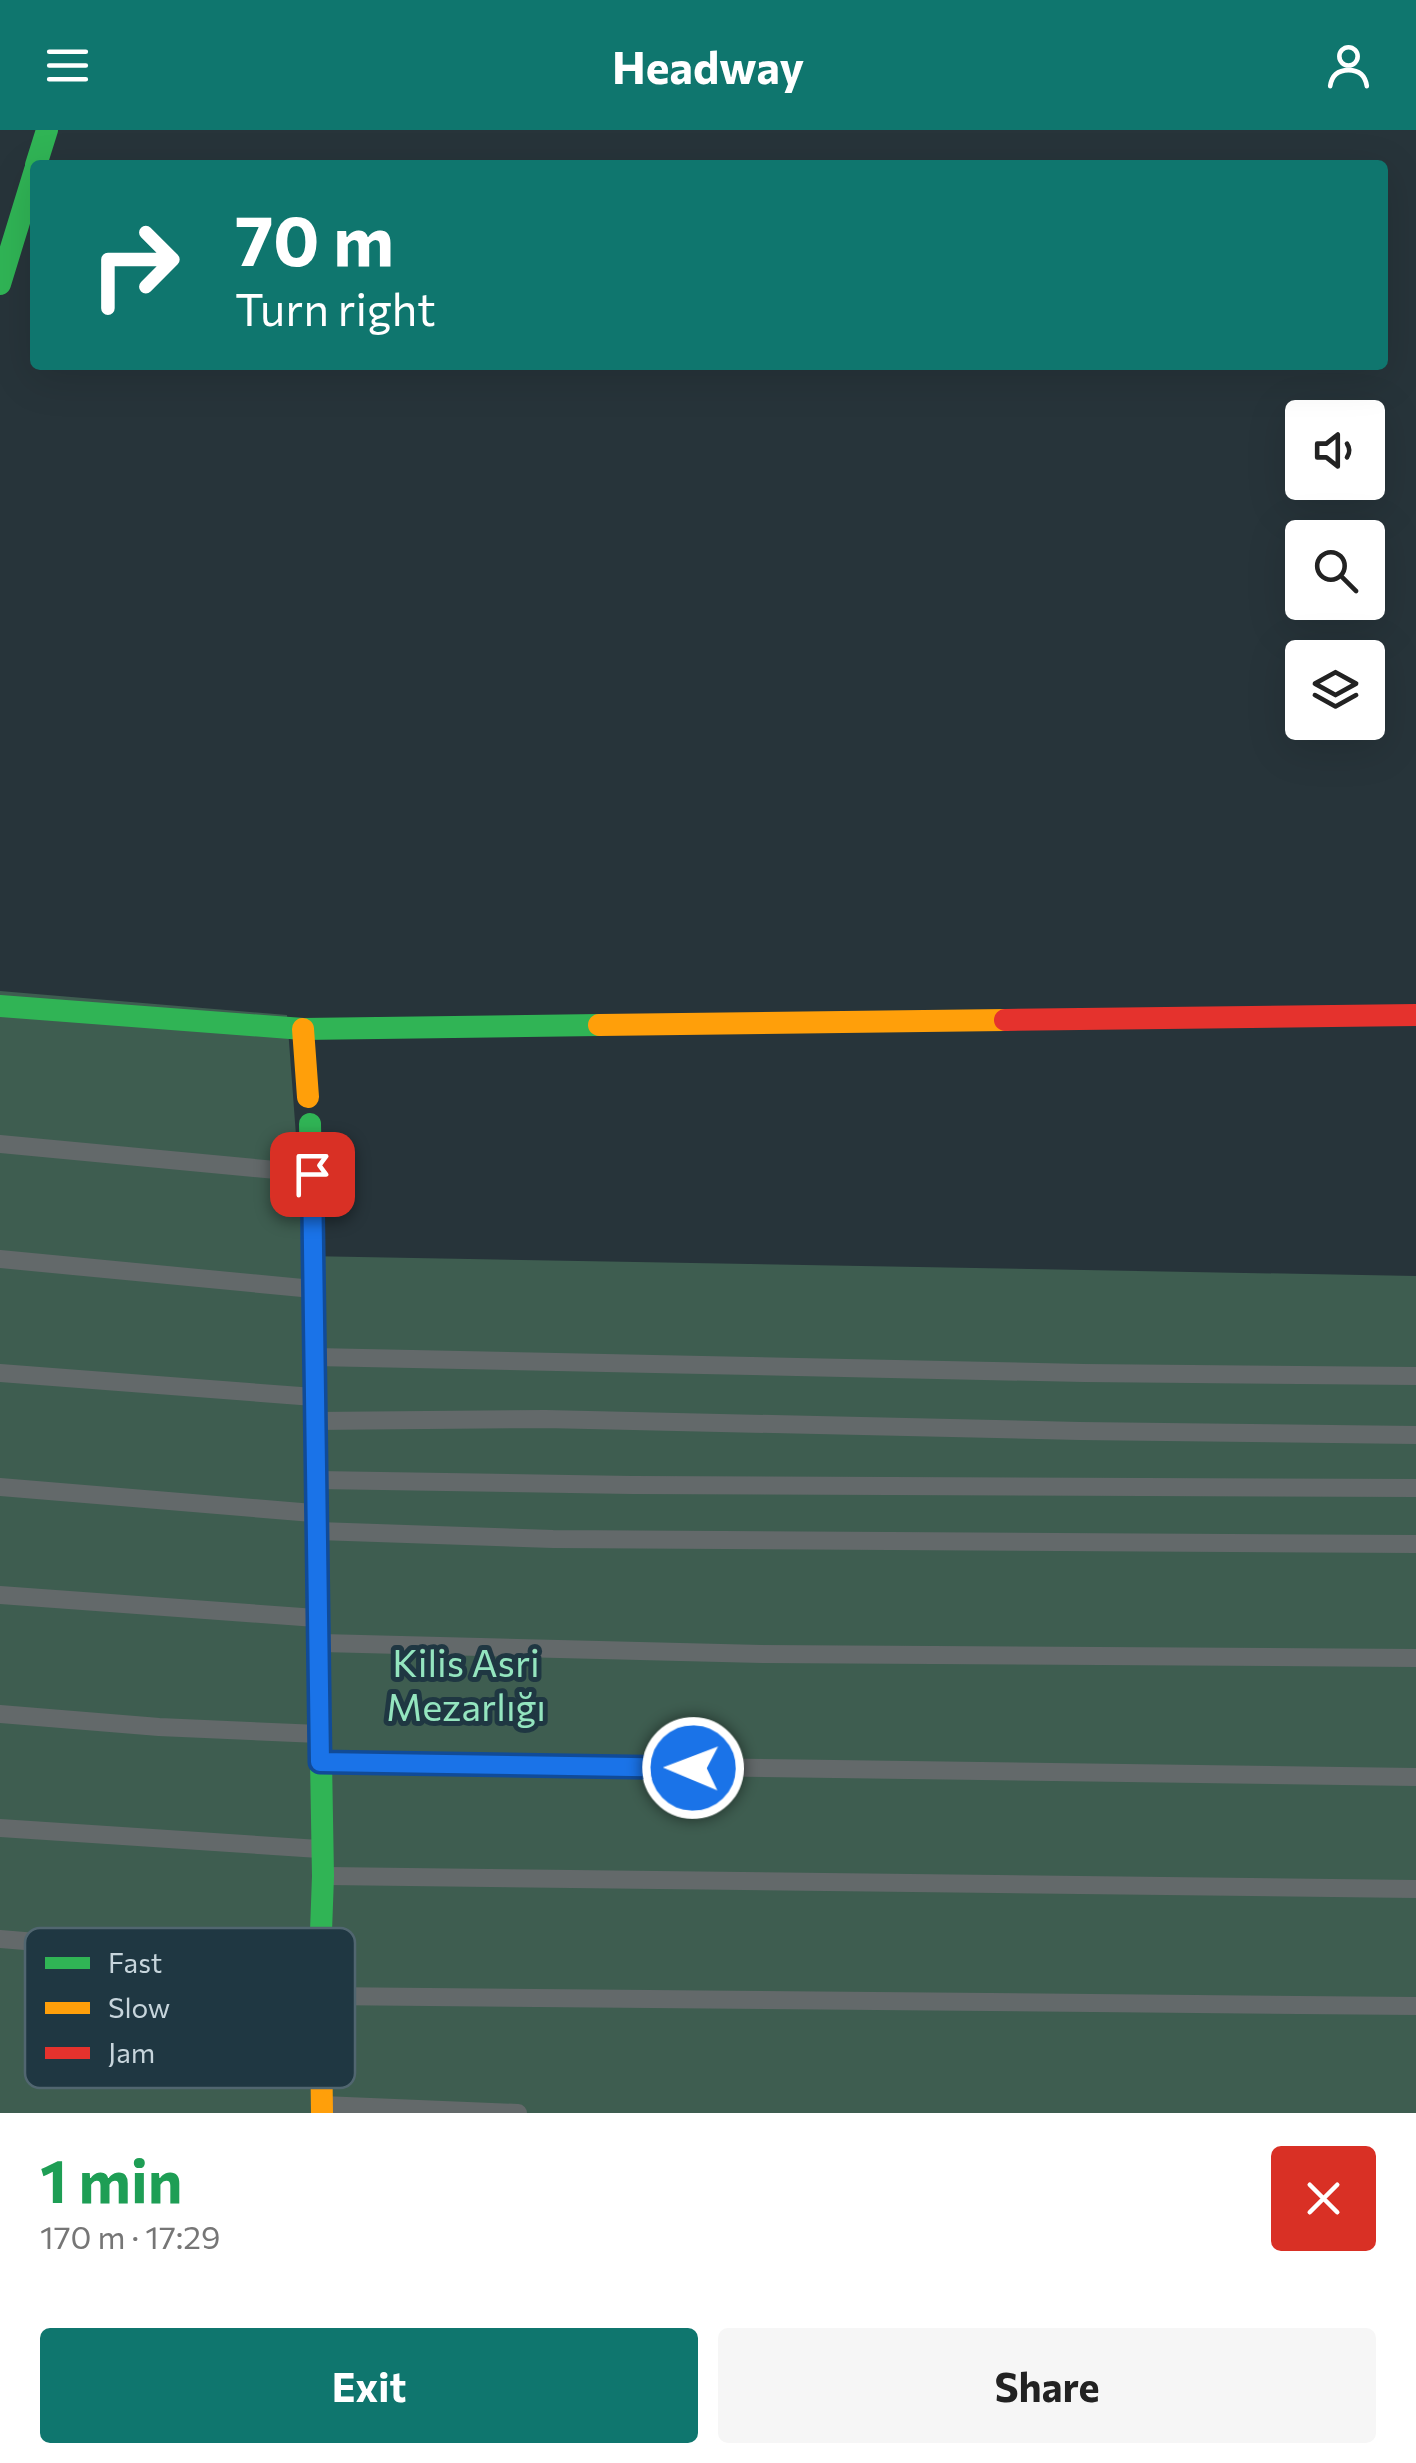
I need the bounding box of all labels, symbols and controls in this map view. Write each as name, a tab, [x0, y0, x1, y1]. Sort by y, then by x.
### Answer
icon: menu	[40, 38, 95, 93]
text: Headway	[612, 38, 804, 93]
icon: person	[1321, 38, 1376, 93]
text: 70 m	[235, 195, 394, 280]
icon: right	[70, 200, 200, 330]
text: Turn right	[235, 280, 436, 335]
map controls	[1285, 400, 1385, 740]
button: sound	[1285, 400, 1385, 500]
button: search	[1285, 520, 1385, 620]
button: layers	[1285, 640, 1385, 740]
pin	[270, 1132, 355, 1217]
icon: arrive	[285, 1147, 340, 1202]
park label: Kilis Asri Mezarlığı	[386, 1638, 546, 1729]
position arrow	[641, 1716, 745, 1820]
legend	[25, 1928, 355, 2088]
text: Fast	[108, 1945, 162, 1979]
text: Slow	[108, 1990, 170, 2024]
text: Jam	[108, 2035, 155, 2069]
text: 1 min	[40, 2142, 182, 2215]
button: close	[1271, 2146, 1376, 2251]
text: 170 m · 17:29	[40, 2216, 220, 2256]
button: Exit	[40, 2328, 698, 2443]
button: Share	[718, 2328, 1376, 2443]

